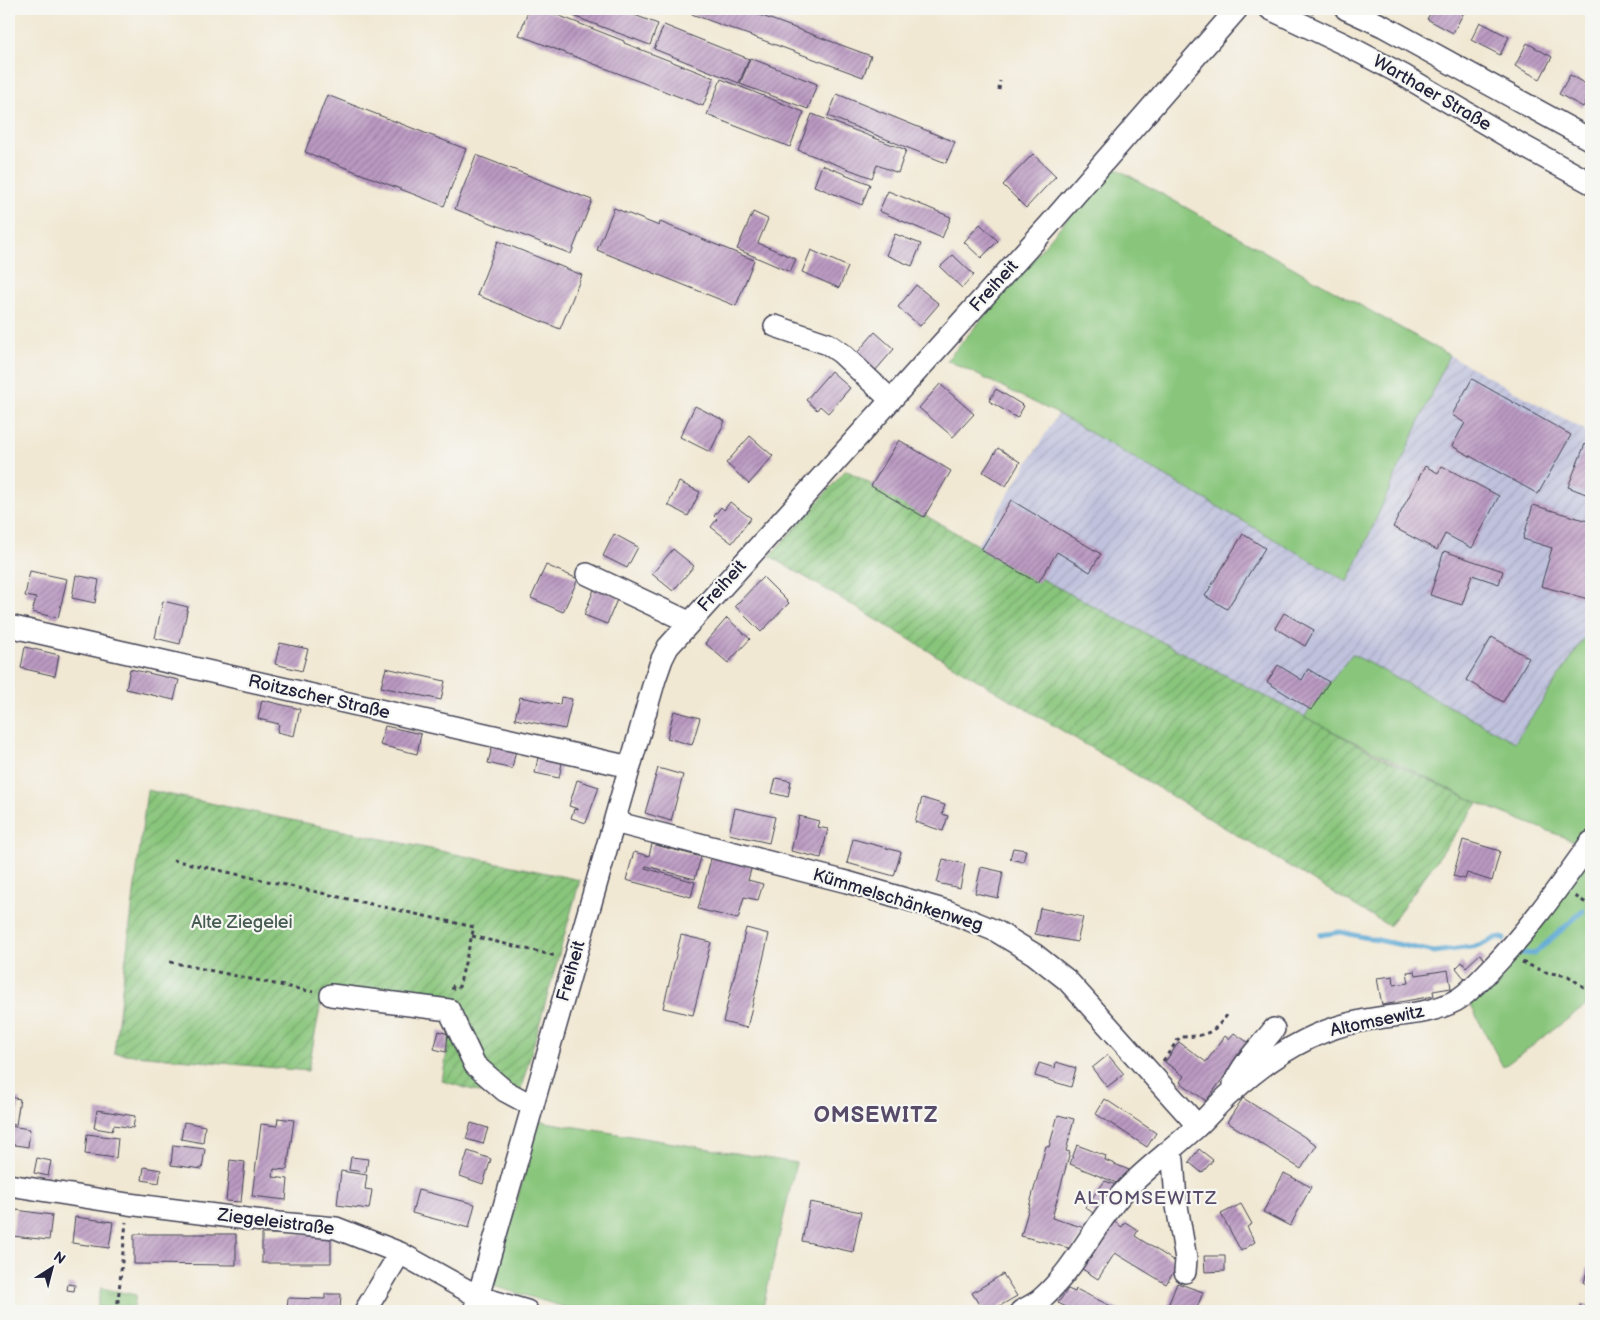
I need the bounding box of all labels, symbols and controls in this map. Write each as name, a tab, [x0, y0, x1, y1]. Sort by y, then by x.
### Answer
street label: Warthaer Straße	[1369, 51, 1495, 136]
street label: Freiheit	[965, 256, 1023, 316]
street label: Freiheit	[693, 556, 751, 616]
street label: Roitzscher Straße	[246, 670, 392, 724]
street label: Kümmelschänkenweg	[810, 864, 986, 936]
park label: Alte Ziegelei	[191, 912, 293, 933]
street label: Freiheit	[552, 938, 590, 1004]
street label: Altomsewitz	[1328, 1001, 1426, 1041]
district label: OMSEWITZ	[814, 1102, 938, 1129]
district label: ALTOMSEWITZ	[1074, 1187, 1218, 1210]
street label: Ziegeleistraße	[216, 1204, 336, 1240]
north arrow	[28, 1242, 78, 1292]
text: N	[50, 1248, 69, 1268]

